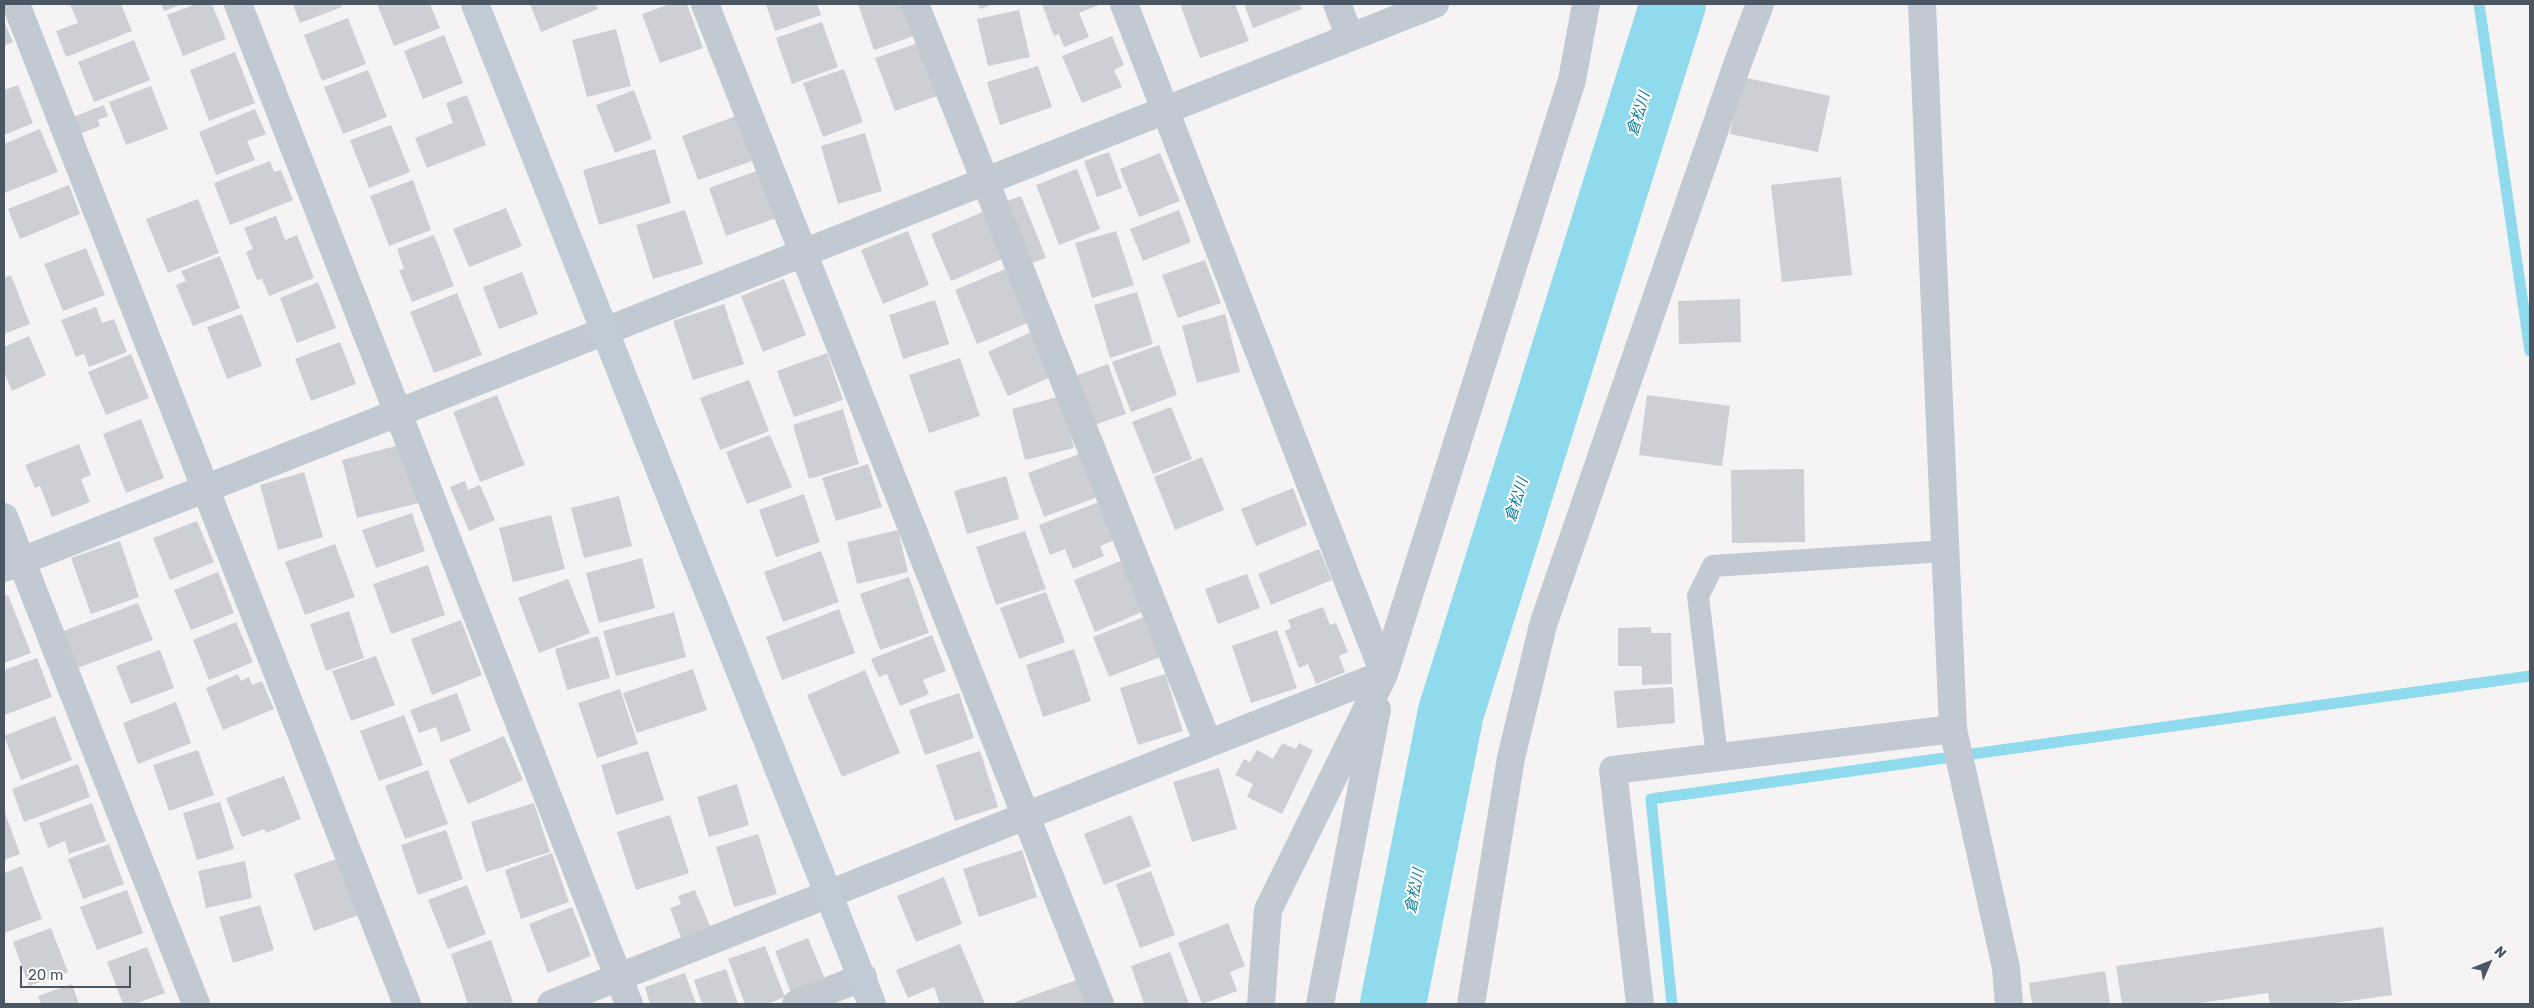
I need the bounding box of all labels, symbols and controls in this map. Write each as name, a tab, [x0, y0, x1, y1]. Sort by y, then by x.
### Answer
water label: 倉松川	[1624, 90, 1654, 138]
water label: 倉松川	[1502, 476, 1532, 524]
water label: 倉松川	[1402, 867, 1428, 915]
north arrow	[2464, 938, 2514, 988]
text: N	[2491, 943, 2510, 962]
scale bar	[22, 956, 134, 988]
text: 20 m	[28, 966, 63, 984]

